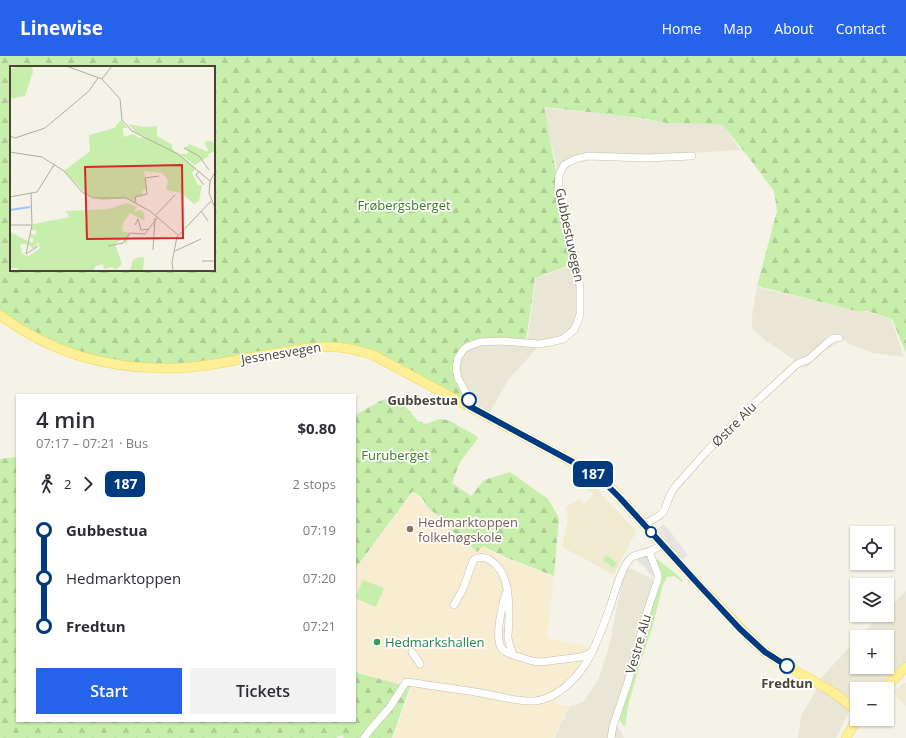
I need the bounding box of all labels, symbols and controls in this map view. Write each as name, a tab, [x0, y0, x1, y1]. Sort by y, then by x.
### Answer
text: Linewise	[20, 15, 103, 41]
text: Home	[662, 19, 701, 38]
text: Map	[723, 19, 752, 38]
text: About	[774, 19, 814, 38]
text: Contact	[836, 19, 886, 38]
inset map	[10, 66, 215, 271]
street label: Gubbestuvegen	[551, 186, 589, 284]
park label: Frøbergsberget	[357, 196, 451, 214]
street label: Jessnesvegen	[238, 338, 322, 369]
place label: Gubbestua	[387, 391, 458, 409]
marker: Gubbestua	[461, 392, 477, 408]
street label: Østre Alu	[708, 398, 760, 450]
text: 4 min	[36, 404, 95, 434]
text: $0.80	[297, 418, 336, 438]
text: 07:17 – 07:21 · Bus	[36, 434, 148, 452]
park label: Furuberget	[361, 446, 429, 464]
line badge: 187	[570, 461, 616, 487]
text: 187	[581, 464, 605, 483]
icon: walk	[36, 473, 58, 495]
icon: forward	[77, 473, 99, 495]
text: 187	[113, 474, 137, 493]
text: 2	[64, 475, 71, 493]
text: 2 stops	[292, 475, 336, 493]
place label: Hedmarktoppen folkehøgskole	[418, 513, 518, 546]
text: Gubbestua	[66, 520, 147, 540]
text: 07:19	[303, 521, 336, 539]
marker: Hedmarktoppen folkehøgskole	[405, 524, 415, 534]
unlabelled marker	[645, 526, 657, 538]
map controls	[850, 526, 894, 726]
button: locate	[850, 526, 894, 570]
text: Hedmarktoppen	[66, 568, 181, 588]
text: 07:20	[303, 569, 336, 587]
button: layers	[850, 578, 894, 622]
street label: Vestre Alu	[621, 612, 655, 676]
text: Fredtun	[66, 616, 126, 636]
text: 07:21	[303, 617, 336, 635]
button: +	[850, 630, 894, 674]
place label: Hedmarkshallen	[385, 633, 484, 651]
marker: Hedmarkshallen	[372, 637, 382, 647]
marker: Fredtun	[779, 658, 795, 674]
button: Start	[36, 668, 182, 714]
button: Tickets	[190, 668, 336, 714]
place label: Fredtun	[761, 674, 813, 692]
button: −	[850, 682, 894, 726]

